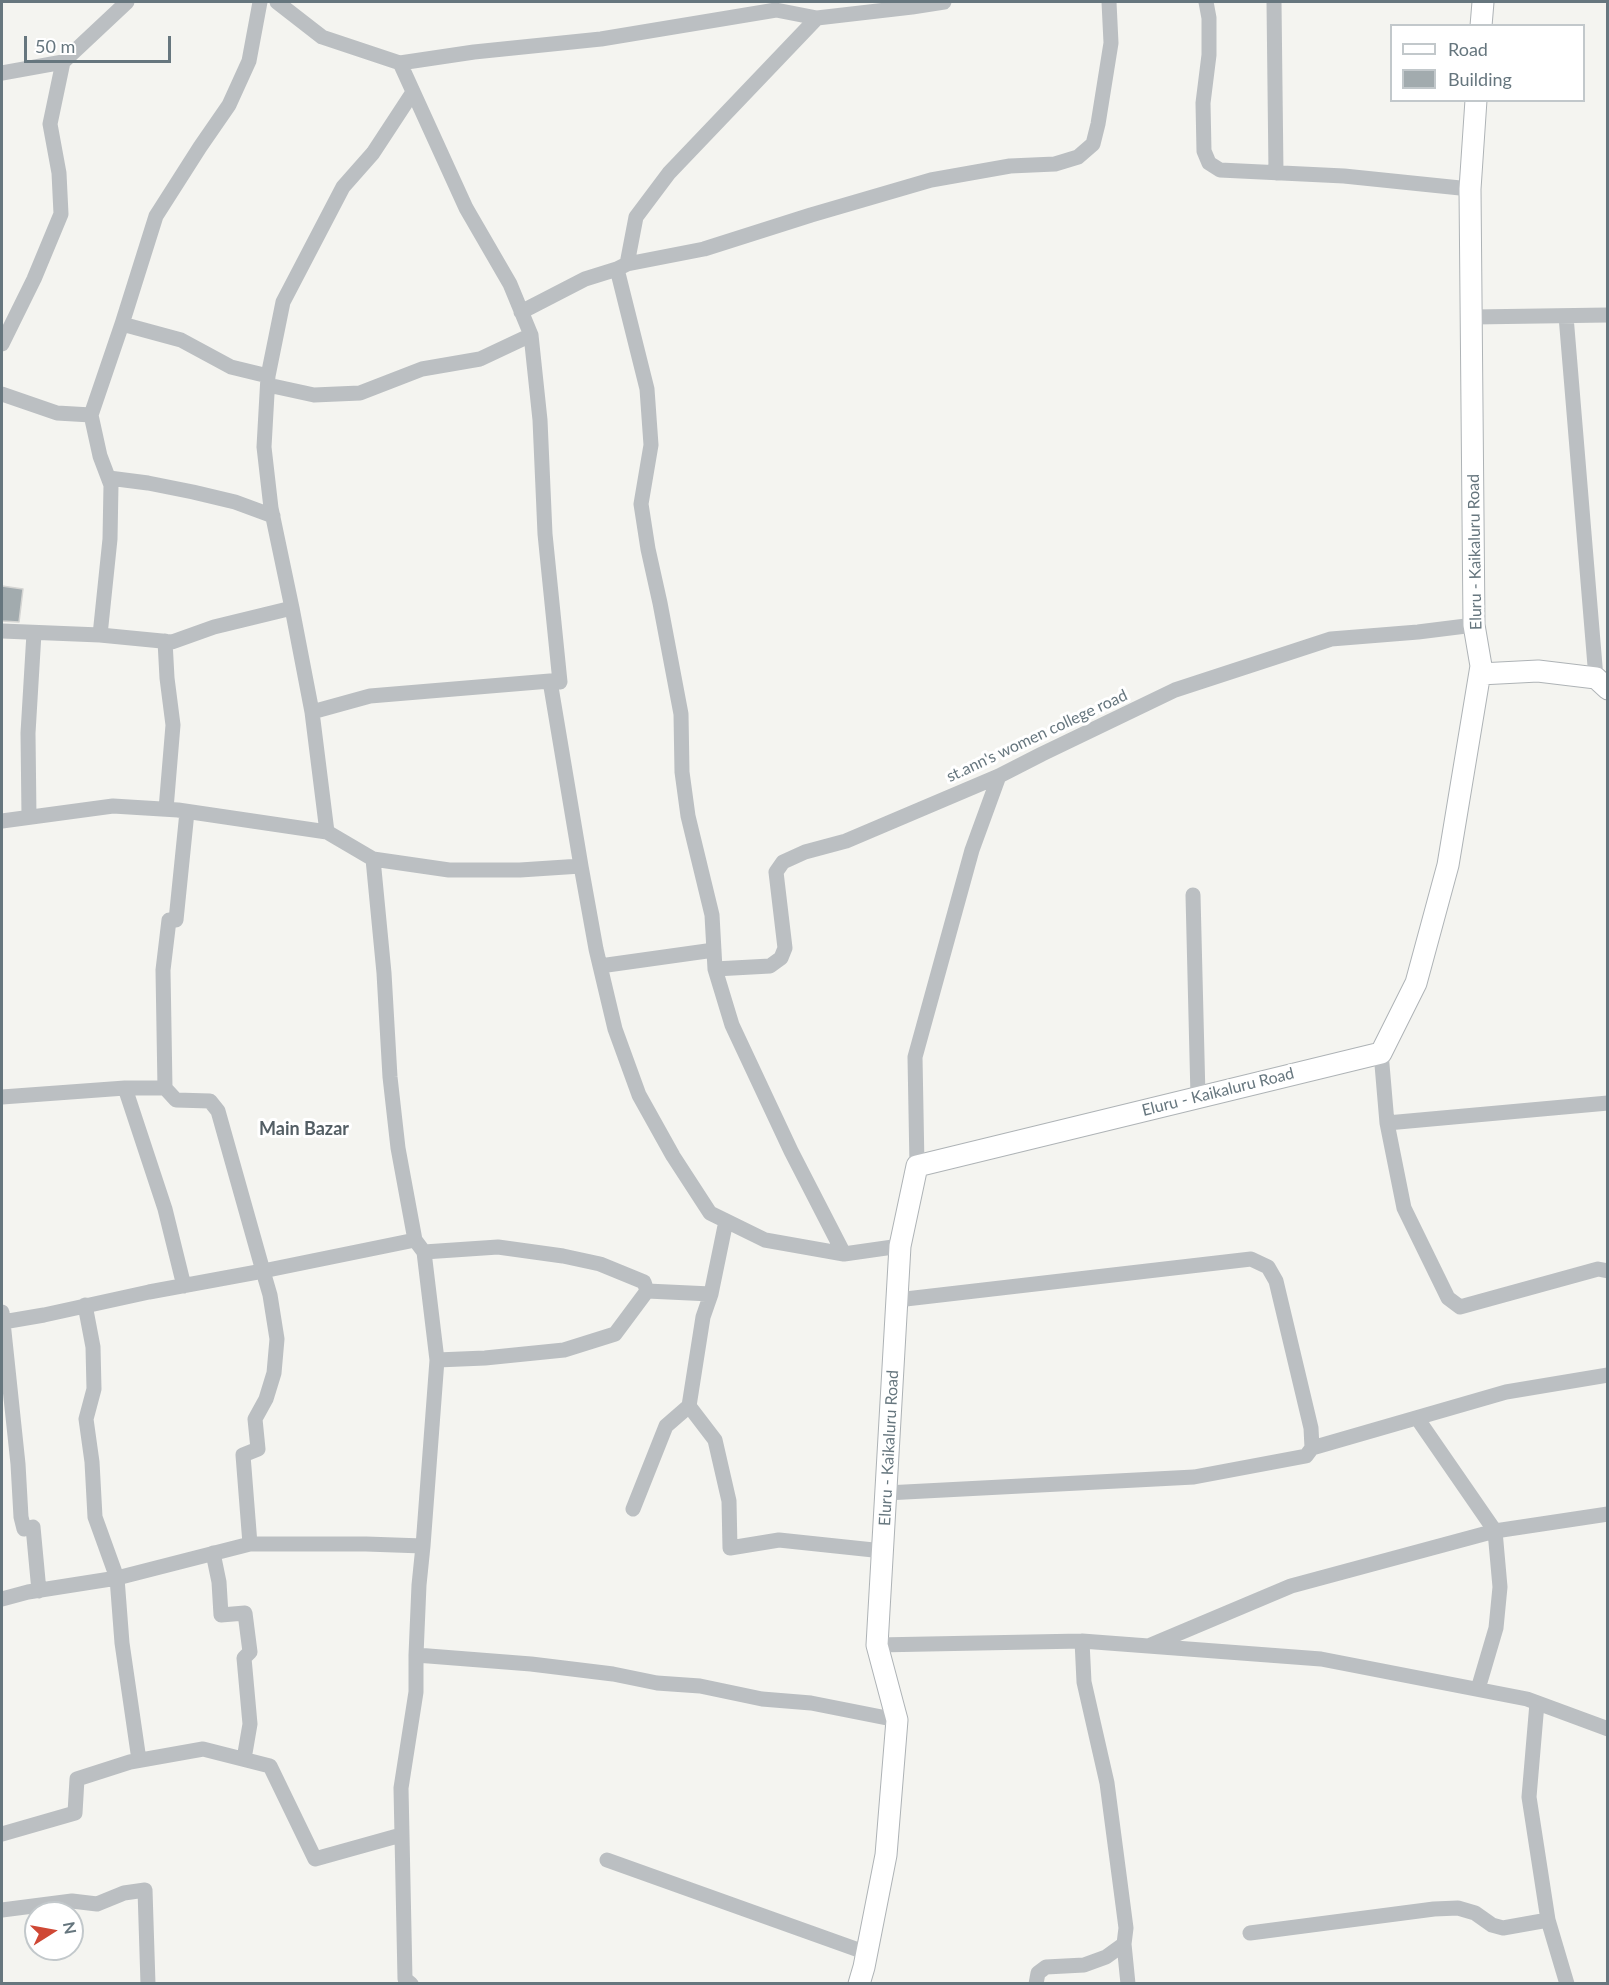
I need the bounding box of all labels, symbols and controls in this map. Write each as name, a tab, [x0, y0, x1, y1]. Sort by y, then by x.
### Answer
scale bar	[27, 24, 174, 62]
legend	[1390, 24, 1585, 102]
text: 50 m	[35, 35, 75, 57]
text: Road	[1448, 38, 1488, 60]
text: Building	[1448, 68, 1512, 90]
street label: Eluru - Kaikaluru Road	[1464, 474, 1486, 630]
street label: st.ann's women college road	[944, 686, 1130, 786]
street label: Eluru - Kaikaluru Road	[1140, 1064, 1296, 1120]
district label: Main Bazar	[259, 1118, 349, 1140]
street label: Eluru - Kaikaluru Road	[875, 1370, 903, 1526]
north arrow	[24, 1901, 84, 1961]
text: N	[60, 1920, 81, 1936]

